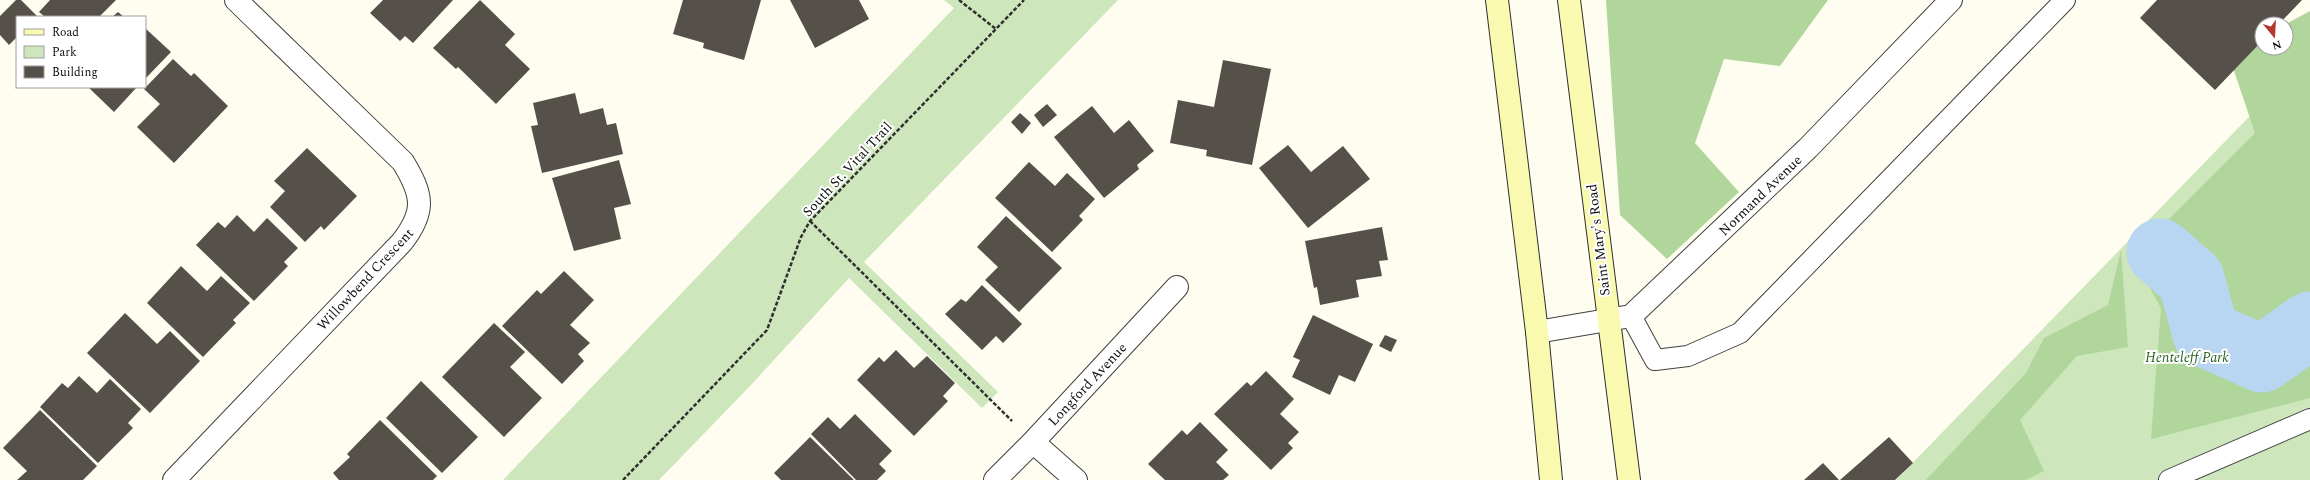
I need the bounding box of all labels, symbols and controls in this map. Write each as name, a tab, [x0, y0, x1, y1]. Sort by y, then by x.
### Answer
legend	[16, 16, 146, 88]
north arrow	[2254, 16, 2294, 56]
text: Road	[52, 23, 79, 42]
text: N	[2270, 36, 2284, 55]
text: Park	[52, 43, 77, 62]
text: Building	[52, 63, 98, 82]
street label: South St. Vital Trail	[798, 117, 897, 222]
street label: Normand Avenue	[1714, 150, 1807, 241]
street label: Saint Mary's Road	[1581, 183, 1616, 297]
street label: Willowbend Crescent	[312, 223, 419, 335]
street label: Longford Avenue	[1043, 338, 1132, 431]
park label: Henteleff Park	[2145, 347, 2229, 368]

